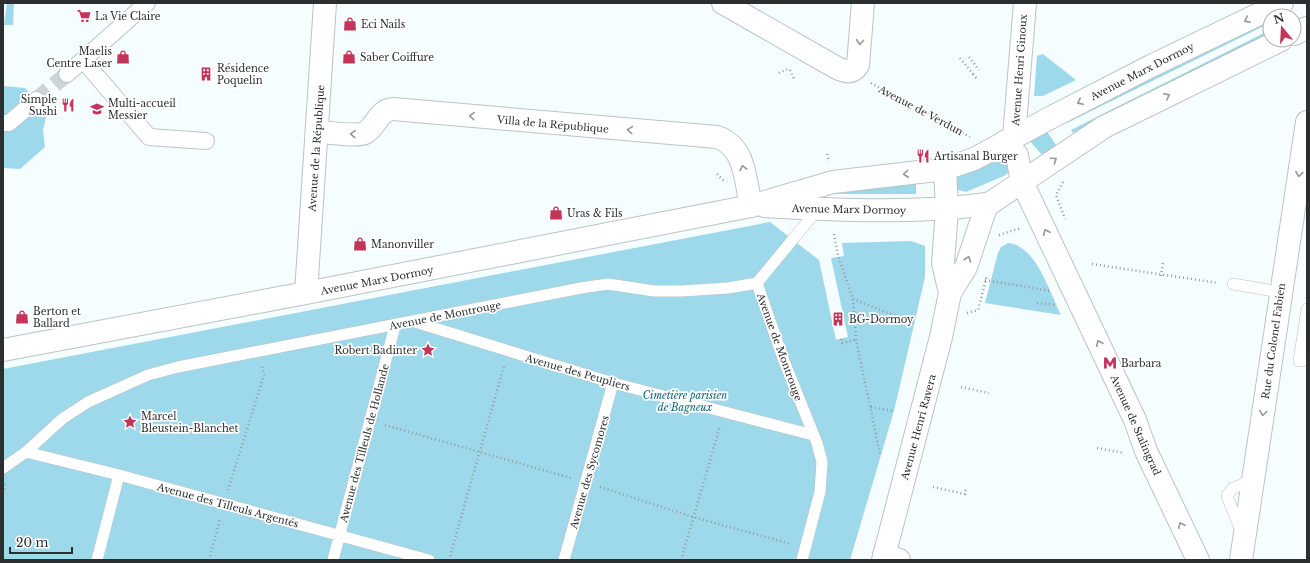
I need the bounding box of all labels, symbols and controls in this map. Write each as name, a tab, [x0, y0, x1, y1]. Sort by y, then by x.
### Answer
supermarket icon: La Vie Claire	[76, 8, 92, 24]
north arrow	[1262, 8, 1302, 48]
place label: La Vie Claire	[95, 10, 161, 23]
text: N	[1272, 10, 1287, 27]
street label: Avenue Henri Ginoux	[1009, 14, 1030, 127]
one-way arrow	[1243, 15, 1251, 23]
shop icon: Eci Nails	[342, 16, 358, 32]
place label: Eci Nails	[361, 18, 406, 31]
one-way arrow	[856, 39, 865, 45]
street label: Avenue Marx Dormoy	[1087, 39, 1197, 104]
place label: Maelis Centre Laser	[46, 45, 112, 70]
shop icon: Maelis Centre Laser	[115, 49, 131, 65]
shop icon: Saber Coiffure	[341, 49, 357, 65]
place label: Saber Coiffure	[360, 51, 434, 64]
place label: Résidence Poquelin	[217, 62, 269, 87]
building icon: Résidence Poquelin	[198, 66, 214, 82]
street label: Avenue de Verdun	[875, 82, 965, 138]
street label: Avenue de la République	[306, 84, 327, 213]
place label: Simple Sushi	[21, 93, 58, 118]
one-way arrow	[1163, 93, 1171, 101]
restaurant icon: Simple Sushi	[60, 97, 76, 113]
place label: Multi-accueil Messier	[108, 97, 176, 122]
one-way arrow	[1077, 98, 1084, 105]
school or university icon: Multi-accueil Messier	[89, 101, 105, 117]
one-way arrow	[469, 112, 475, 121]
street label: Villa de la République	[496, 113, 610, 136]
one-way arrow	[627, 126, 633, 135]
one-way arrow	[350, 129, 356, 138]
restaurant icon: Artisanal Burger	[915, 148, 931, 164]
place label: Artisanal Burger	[933, 150, 1018, 163]
one-way arrow	[1050, 158, 1057, 165]
one-way arrow	[739, 164, 747, 171]
one-way arrow	[903, 169, 909, 178]
one-way arrow	[1295, 171, 1304, 177]
street label: Avenue Marx Dormoy	[791, 202, 907, 217]
shop icon: Uras & Fils	[548, 205, 564, 221]
place label: Uras & Fils	[567, 207, 623, 220]
one-way arrow	[1043, 229, 1051, 236]
shop icon: Manonviller	[352, 236, 368, 252]
place label: Manonviller	[371, 238, 434, 251]
one-way arrow	[963, 256, 972, 263]
street label: Avenue Marx Dormoy	[319, 263, 435, 298]
street label: Rue du Colonel Fabien	[1259, 282, 1288, 400]
street label: Avenue de Montrouge	[754, 291, 805, 403]
street label: Avenue de Montrouge	[387, 298, 502, 333]
place label: Berton et Ballard	[33, 305, 81, 330]
shop icon: Berton et Ballard	[14, 309, 30, 325]
building icon: BG-Dormoy	[830, 311, 846, 327]
place label: BG-Dormoy	[849, 313, 914, 326]
one-way arrow	[1096, 339, 1104, 347]
place icon: Robert Badinter	[420, 342, 436, 358]
place label: Robert Badinter	[334, 344, 417, 357]
street label: Avenue des Peupliers	[523, 351, 632, 394]
metro station icon: Barbara	[1102, 355, 1118, 371]
place label: Barbara	[1121, 357, 1162, 370]
street label: Avenue des Tilleuls de Hollande	[337, 362, 392, 525]
street label: Avenue Henri Ravera	[898, 372, 939, 482]
street label: Avenue de Stalingrad	[1107, 372, 1164, 478]
park label: Cimetière parisien de Bagneux	[643, 389, 727, 414]
place label: Marcel Bleustein-Blanchet	[141, 410, 239, 435]
one-way arrow	[1259, 410, 1268, 416]
street label: Avenue des Sycomores	[567, 413, 612, 531]
place icon: Marcel Bleustein-Blanchet	[122, 414, 138, 430]
street label: Avenue des Tilleuls Argentés	[155, 480, 300, 531]
one-way arrow	[1178, 521, 1186, 529]
scale bar	[10, 529, 72, 555]
text: 20 m	[16, 535, 48, 550]

